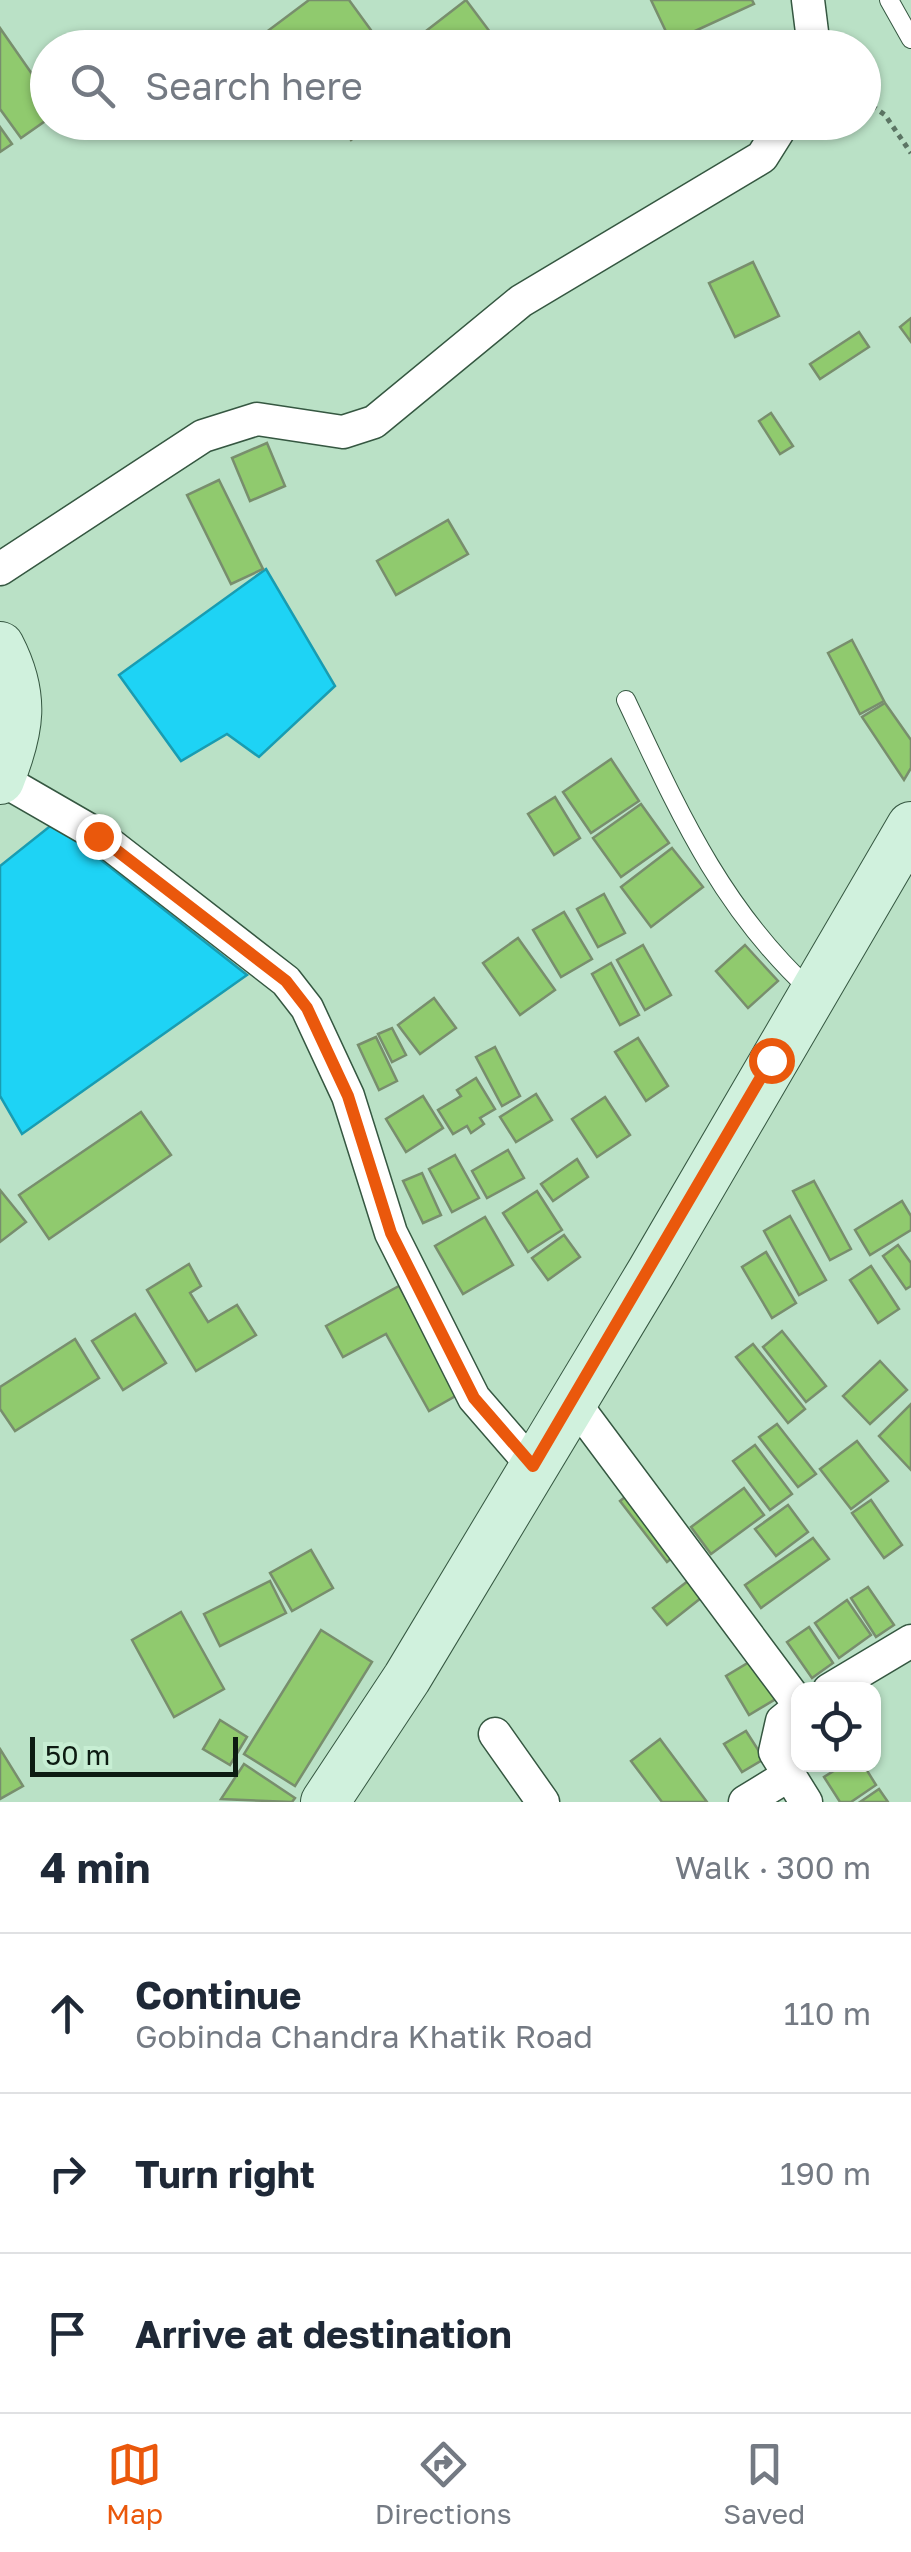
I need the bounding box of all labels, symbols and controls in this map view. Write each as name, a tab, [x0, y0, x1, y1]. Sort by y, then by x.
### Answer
search box	[30, 30, 881, 140]
icon: search	[65, 58, 120, 113]
text: Search here	[145, 63, 363, 108]
route end	[76, 814, 122, 860]
route start	[749, 1038, 795, 1084]
map controls	[791, 1682, 881, 1772]
button: locate	[791, 1682, 881, 1772]
scale bar	[30, 1732, 238, 1776]
text: 50 m	[45, 1738, 110, 1771]
text: 4 min	[40, 1842, 150, 1892]
text: Walk · 300 m	[675, 1848, 871, 1886]
text: Continue	[135, 1972, 301, 2017]
icon: ahead	[40, 1986, 95, 2041]
text: 110 m	[784, 1994, 871, 2032]
text: Gobinda Chandra Khatik Road	[135, 2017, 593, 2055]
icon: right	[40, 2146, 95, 2201]
text: Turn right	[135, 2151, 315, 2196]
text: 190 m	[780, 2154, 871, 2192]
icon: arrive	[40, 2306, 95, 2361]
text: Arrive at destination	[135, 2311, 512, 2356]
tab: Map	[106, 2437, 163, 2530]
tab: Directions	[375, 2437, 512, 2530]
tab: Saved	[723, 2437, 805, 2530]

